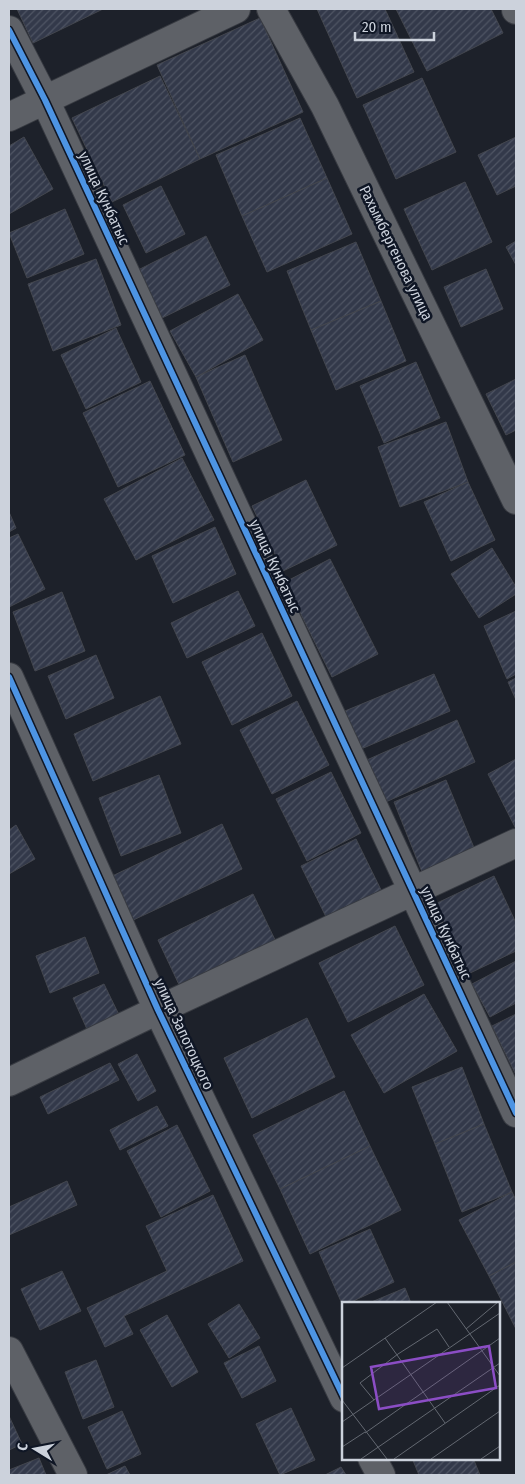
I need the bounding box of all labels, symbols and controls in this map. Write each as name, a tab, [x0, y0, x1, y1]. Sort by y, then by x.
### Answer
scale bar	[355, 10, 434, 42]
text: 20 m	[362, 18, 392, 36]
street label: улица Кунбатыс	[75, 148, 134, 248]
street label: Рахымбергенова улица	[356, 183, 436, 323]
street label: улица Кунбатыс	[246, 516, 305, 616]
street label: улица Кунбатыс	[417, 883, 476, 983]
street label: улица Запотоцкого	[150, 975, 218, 1093]
inset map	[342, 1302, 500, 1459]
north arrow	[10, 1424, 60, 1474]
text: С	[14, 1441, 32, 1452]

